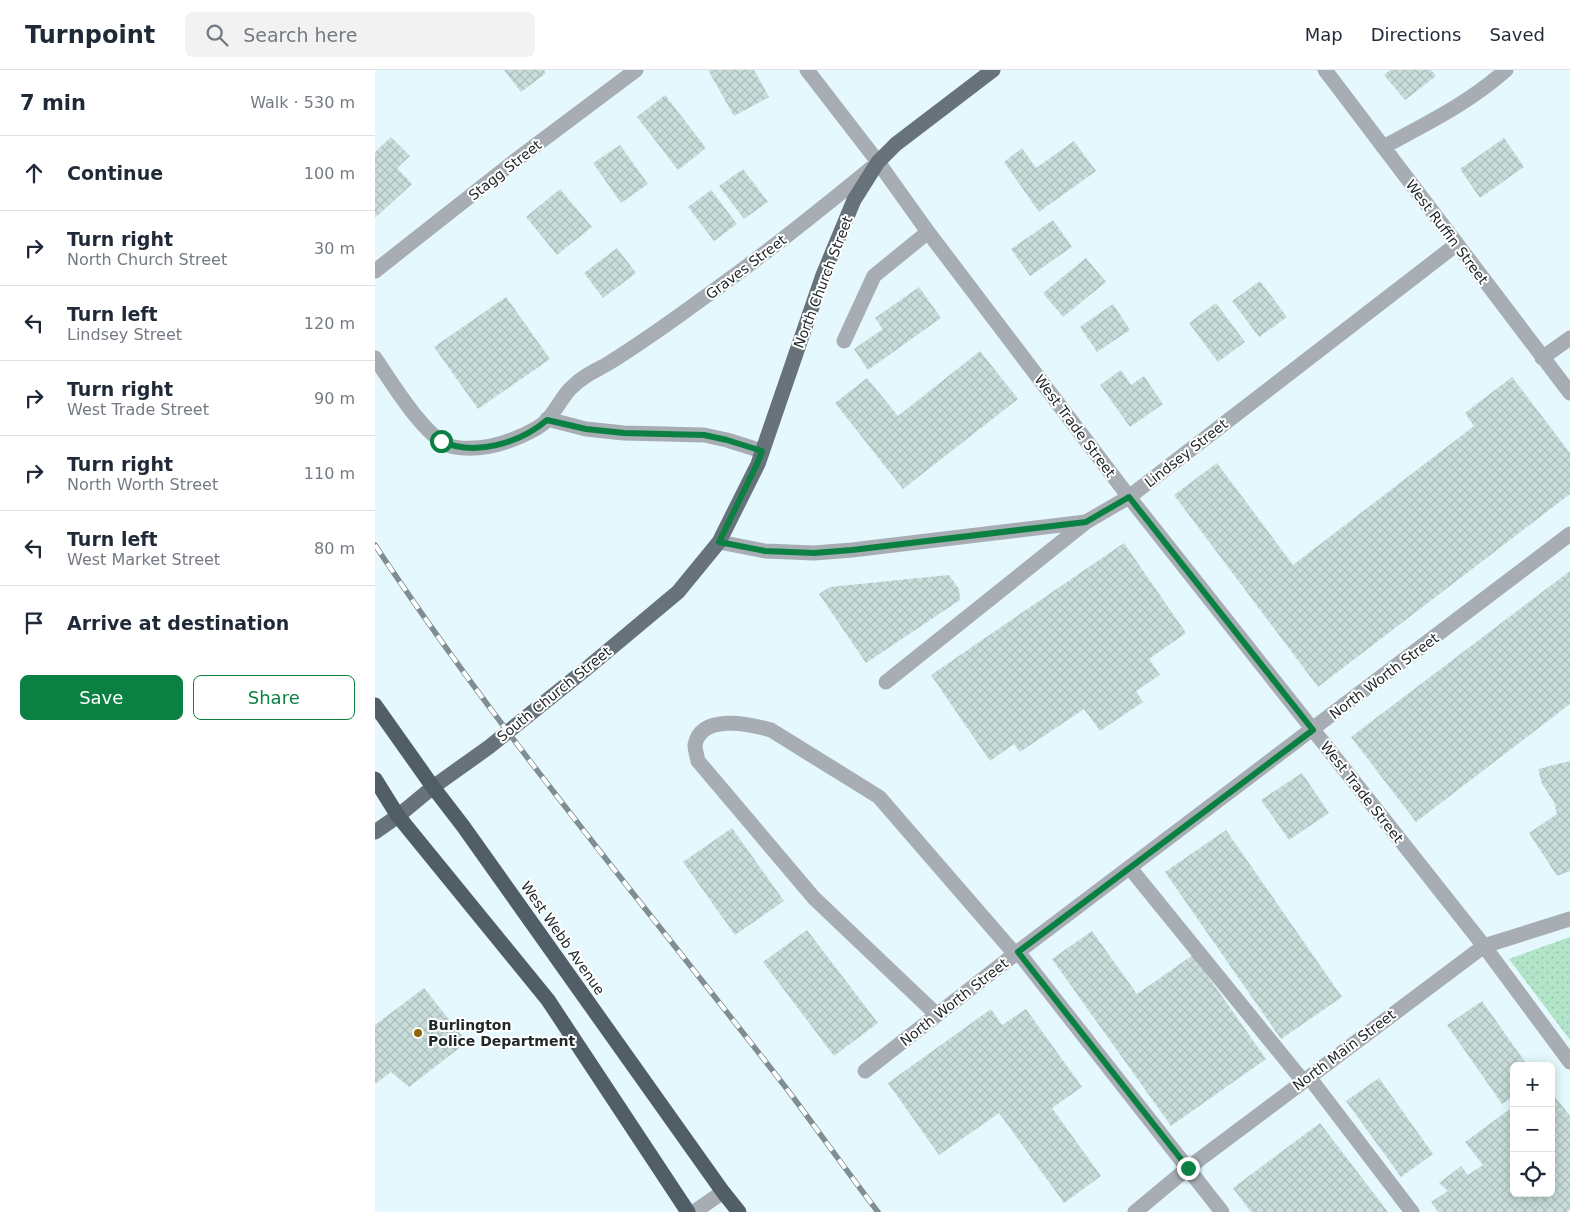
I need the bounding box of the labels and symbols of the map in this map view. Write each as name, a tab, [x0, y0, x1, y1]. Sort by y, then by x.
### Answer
street label: Stagg Street	[466, 136, 545, 203]
street label: West Ruffin Street	[1403, 177, 1492, 288]
street label: North Church Street	[790, 213, 856, 350]
street label: Graves Street	[703, 231, 790, 302]
street label: West Trade Street	[1031, 372, 1119, 481]
street label: Lindsey Street	[1141, 415, 1231, 490]
route start	[430, 430, 453, 453]
street label: North Worth Street	[1326, 629, 1442, 722]
street label: South Church Street	[494, 643, 614, 745]
street label: West Trade Street	[1317, 738, 1407, 846]
street label: West Webb Avenue	[518, 878, 608, 998]
street label: North Worth Street	[897, 955, 1011, 1049]
street label: North Main Street	[1290, 1006, 1399, 1094]
place label: Burlington Police Department	[428, 1017, 575, 1049]
marker: Burlington Police Department	[412, 1027, 424, 1039]
route end	[1177, 1157, 1200, 1180]

